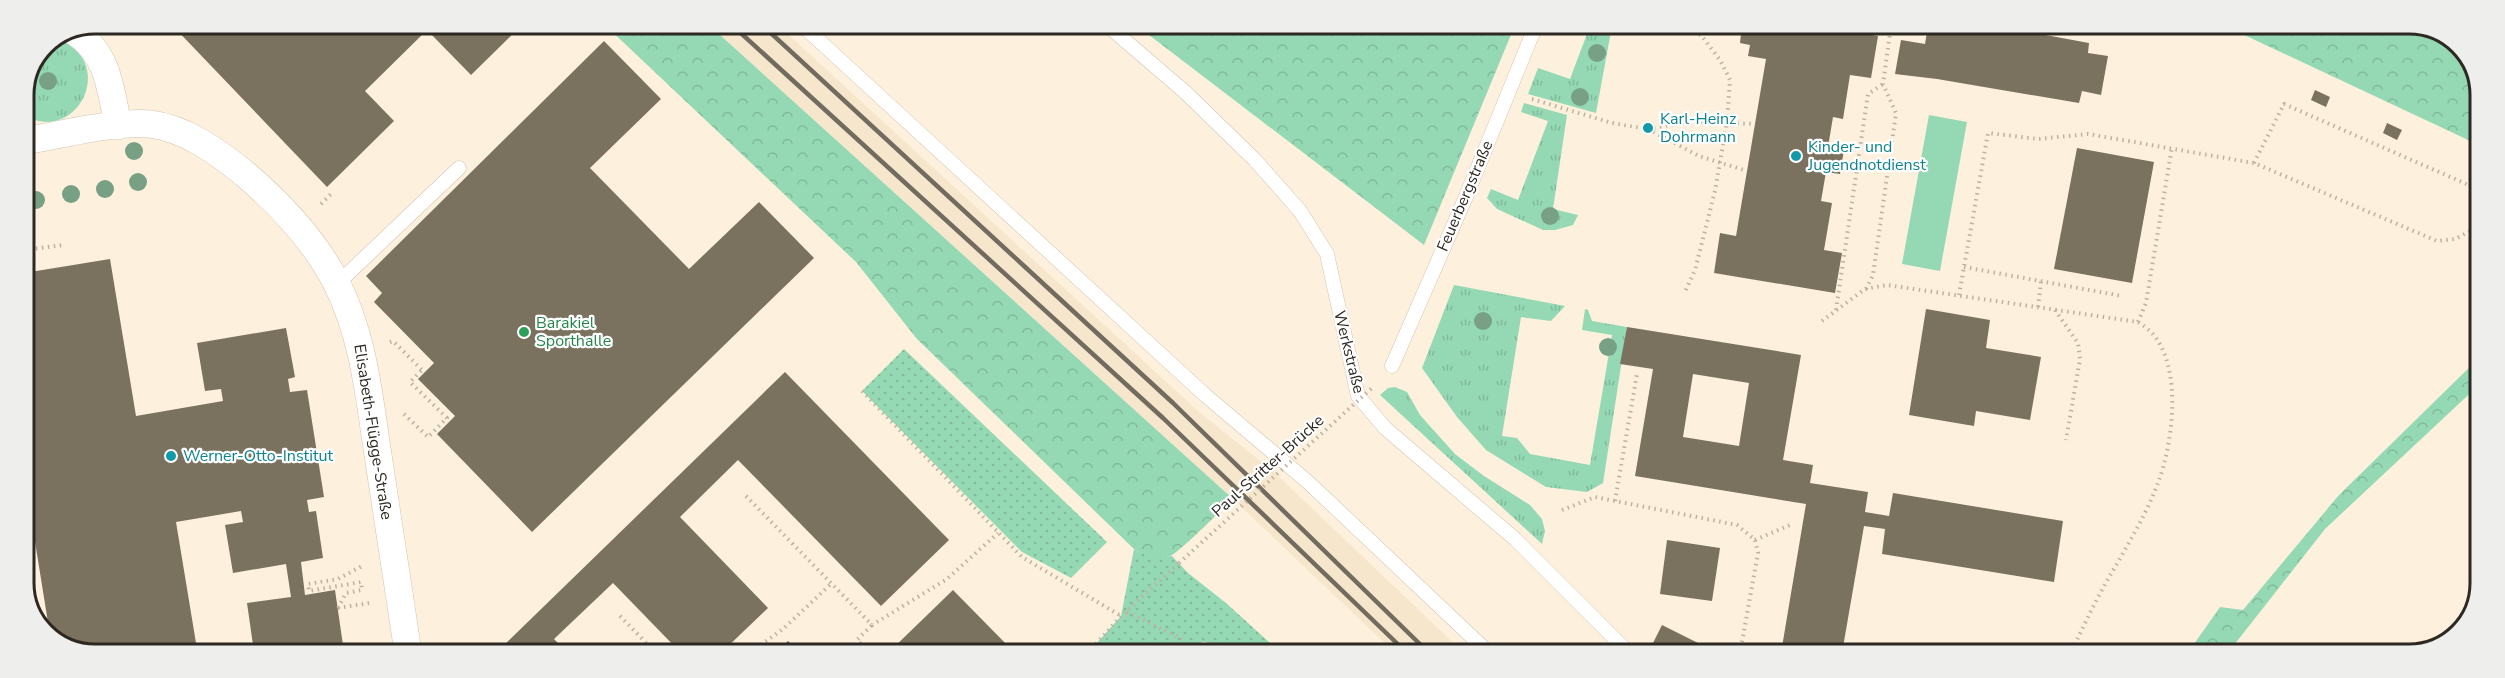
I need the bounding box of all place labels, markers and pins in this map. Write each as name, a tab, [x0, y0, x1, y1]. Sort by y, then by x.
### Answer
place label: Karl-Heinz Dohrmann	[1660, 108, 1737, 148]
marker: Karl-Heinz Dohrmann	[1641, 121, 1655, 135]
place label: Kinder- und Jugendnotdienst	[1807, 136, 1926, 176]
marker: Kinder- und Jugendnotdienst	[1789, 149, 1803, 163]
place label: Barakiel Sporthalle	[536, 312, 611, 352]
marker: Barakiel Sporthalle	[517, 325, 531, 339]
place label: Werner-Otto-Institut	[183, 445, 333, 467]
marker: Werner-Otto-Institut	[164, 449, 178, 463]

